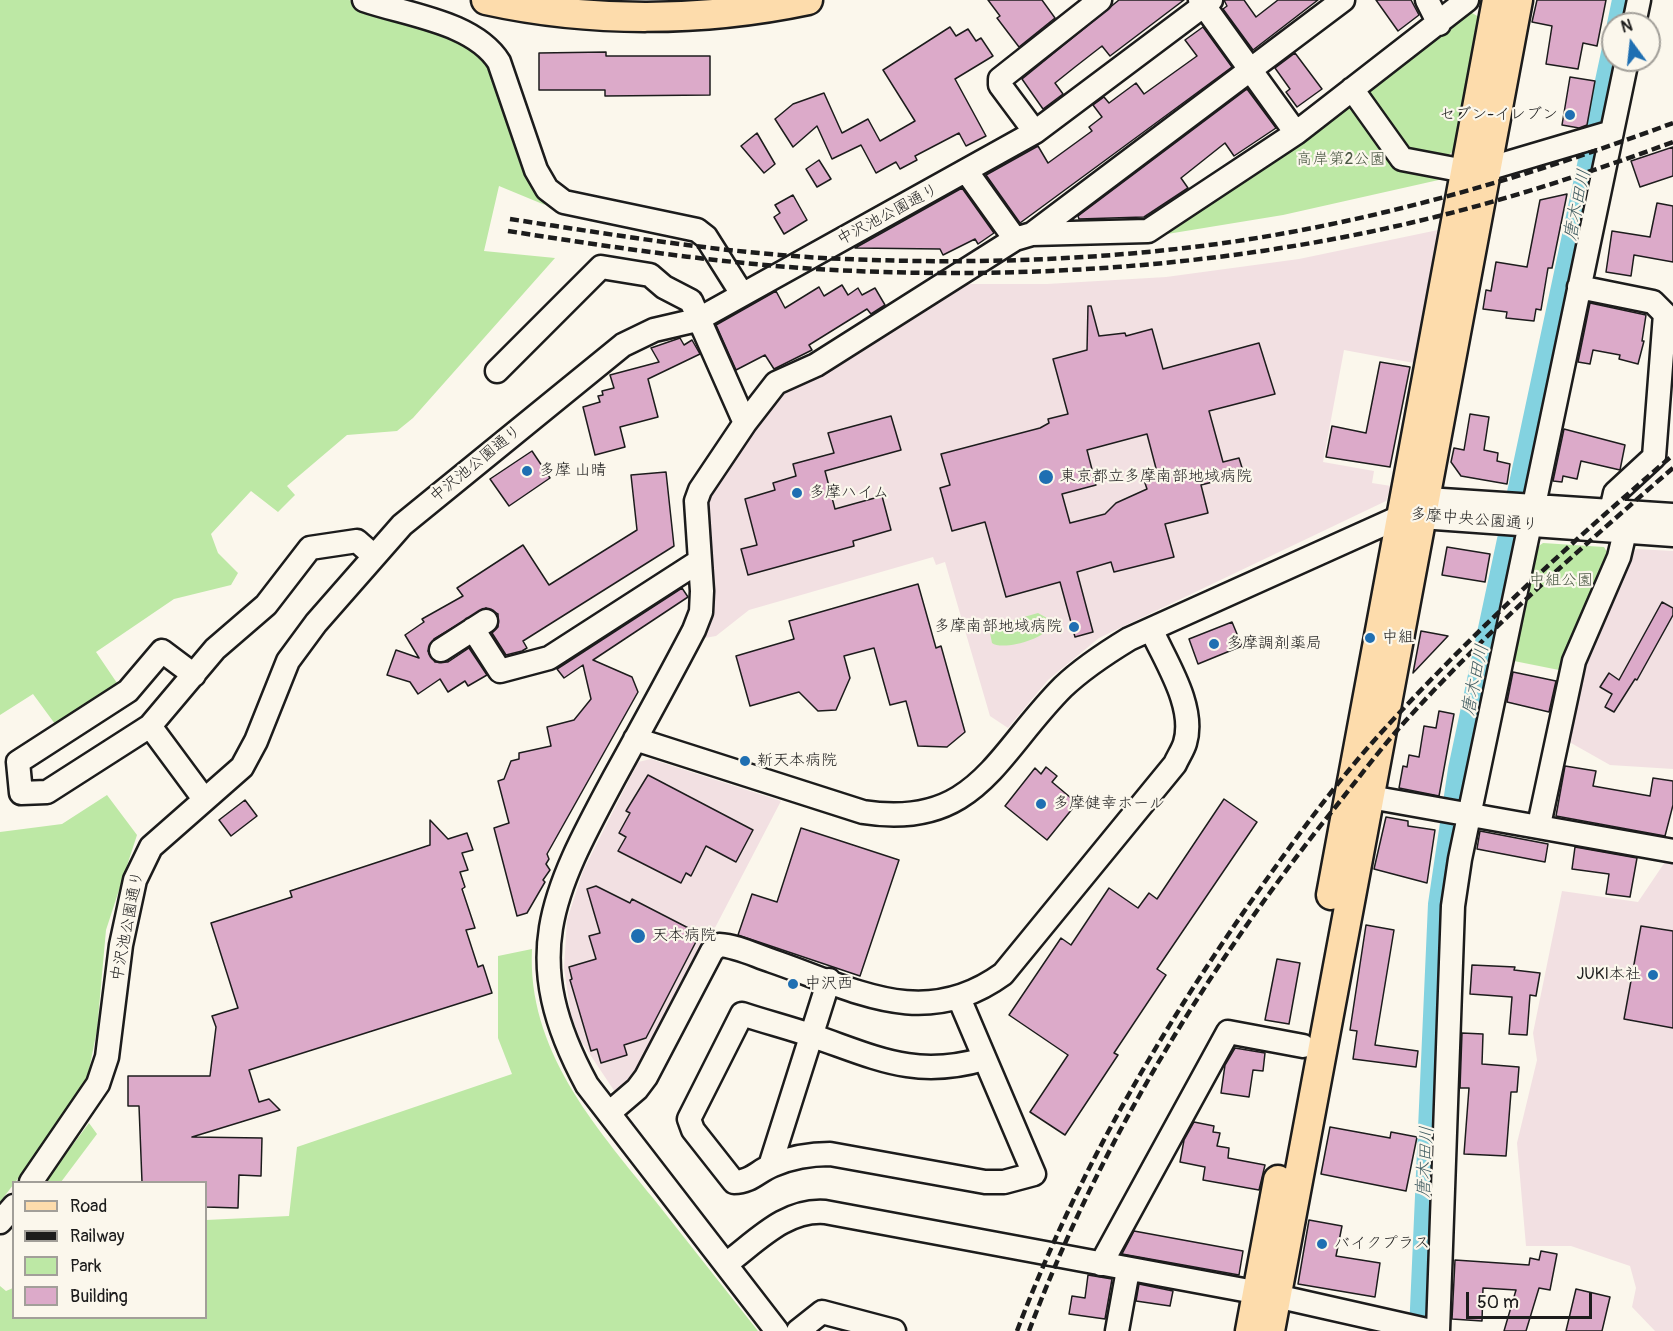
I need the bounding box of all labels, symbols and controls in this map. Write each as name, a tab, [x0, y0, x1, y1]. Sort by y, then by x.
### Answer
north arrow	[1601, 12, 1661, 72]
text: N	[1619, 15, 1635, 38]
place label: セブン-イレブン	[1439, 105, 1558, 125]
marker: セブン-イレブン	[1563, 108, 1577, 122]
park label: 高岸第2公園	[1297, 150, 1385, 170]
water label: 唐木田川	[1560, 168, 1596, 242]
street label: 中沢池公園通り	[834, 180, 942, 250]
street label: 中沢池公園通り	[426, 421, 526, 507]
place label: 多摩 山晴	[539, 461, 606, 481]
marker: 多摩 山晴	[520, 464, 534, 478]
place label: 東京都立多摩南部地域病院	[1060, 467, 1252, 487]
marker: 東京都立多摩南部地域病院	[1037, 468, 1055, 486]
place label: 多摩ハイム	[809, 483, 889, 503]
marker: 多摩ハイム	[790, 486, 804, 500]
street label: 多摩中央公園通り	[1409, 505, 1539, 535]
park label: 中組公園	[1529, 571, 1593, 591]
place label: 多摩南部地域病院	[934, 617, 1062, 637]
marker: 多摩南部地域病院	[1067, 620, 1081, 634]
place label: 中組	[1382, 628, 1414, 648]
marker: 中組	[1363, 631, 1377, 645]
place label: 多摩調剤薬局	[1226, 634, 1322, 654]
marker: 多摩調剤薬局	[1207, 637, 1221, 651]
water label: 唐木田川	[1458, 643, 1494, 717]
place label: 新天本病院	[757, 751, 837, 771]
marker: 新天本病院	[738, 754, 752, 768]
place label: 多摩健幸ホール	[1053, 794, 1165, 814]
marker: 多摩健幸ホール	[1034, 797, 1048, 811]
street label: 中沢池公園通り	[108, 869, 148, 983]
place label: 天本病院	[652, 926, 716, 946]
marker: 天本病院	[629, 927, 647, 945]
place label: JUKI本社	[1577, 965, 1641, 985]
marker: JUKI本社	[1646, 968, 1660, 982]
place label: 中沢西	[805, 974, 853, 994]
marker: 中沢西	[786, 977, 800, 991]
water label: 唐木田川	[1413, 1125, 1439, 1199]
legend	[12, 1181, 207, 1319]
text: Road	[70, 1195, 107, 1218]
text: Railway	[70, 1225, 125, 1248]
place label: バイクプラス	[1334, 1234, 1430, 1254]
marker: バイクプラス	[1315, 1237, 1329, 1251]
text: Park	[70, 1255, 102, 1278]
scale bar	[1469, 1280, 1595, 1318]
text: Building	[70, 1285, 128, 1308]
text: 50 m	[1477, 1291, 1519, 1314]

